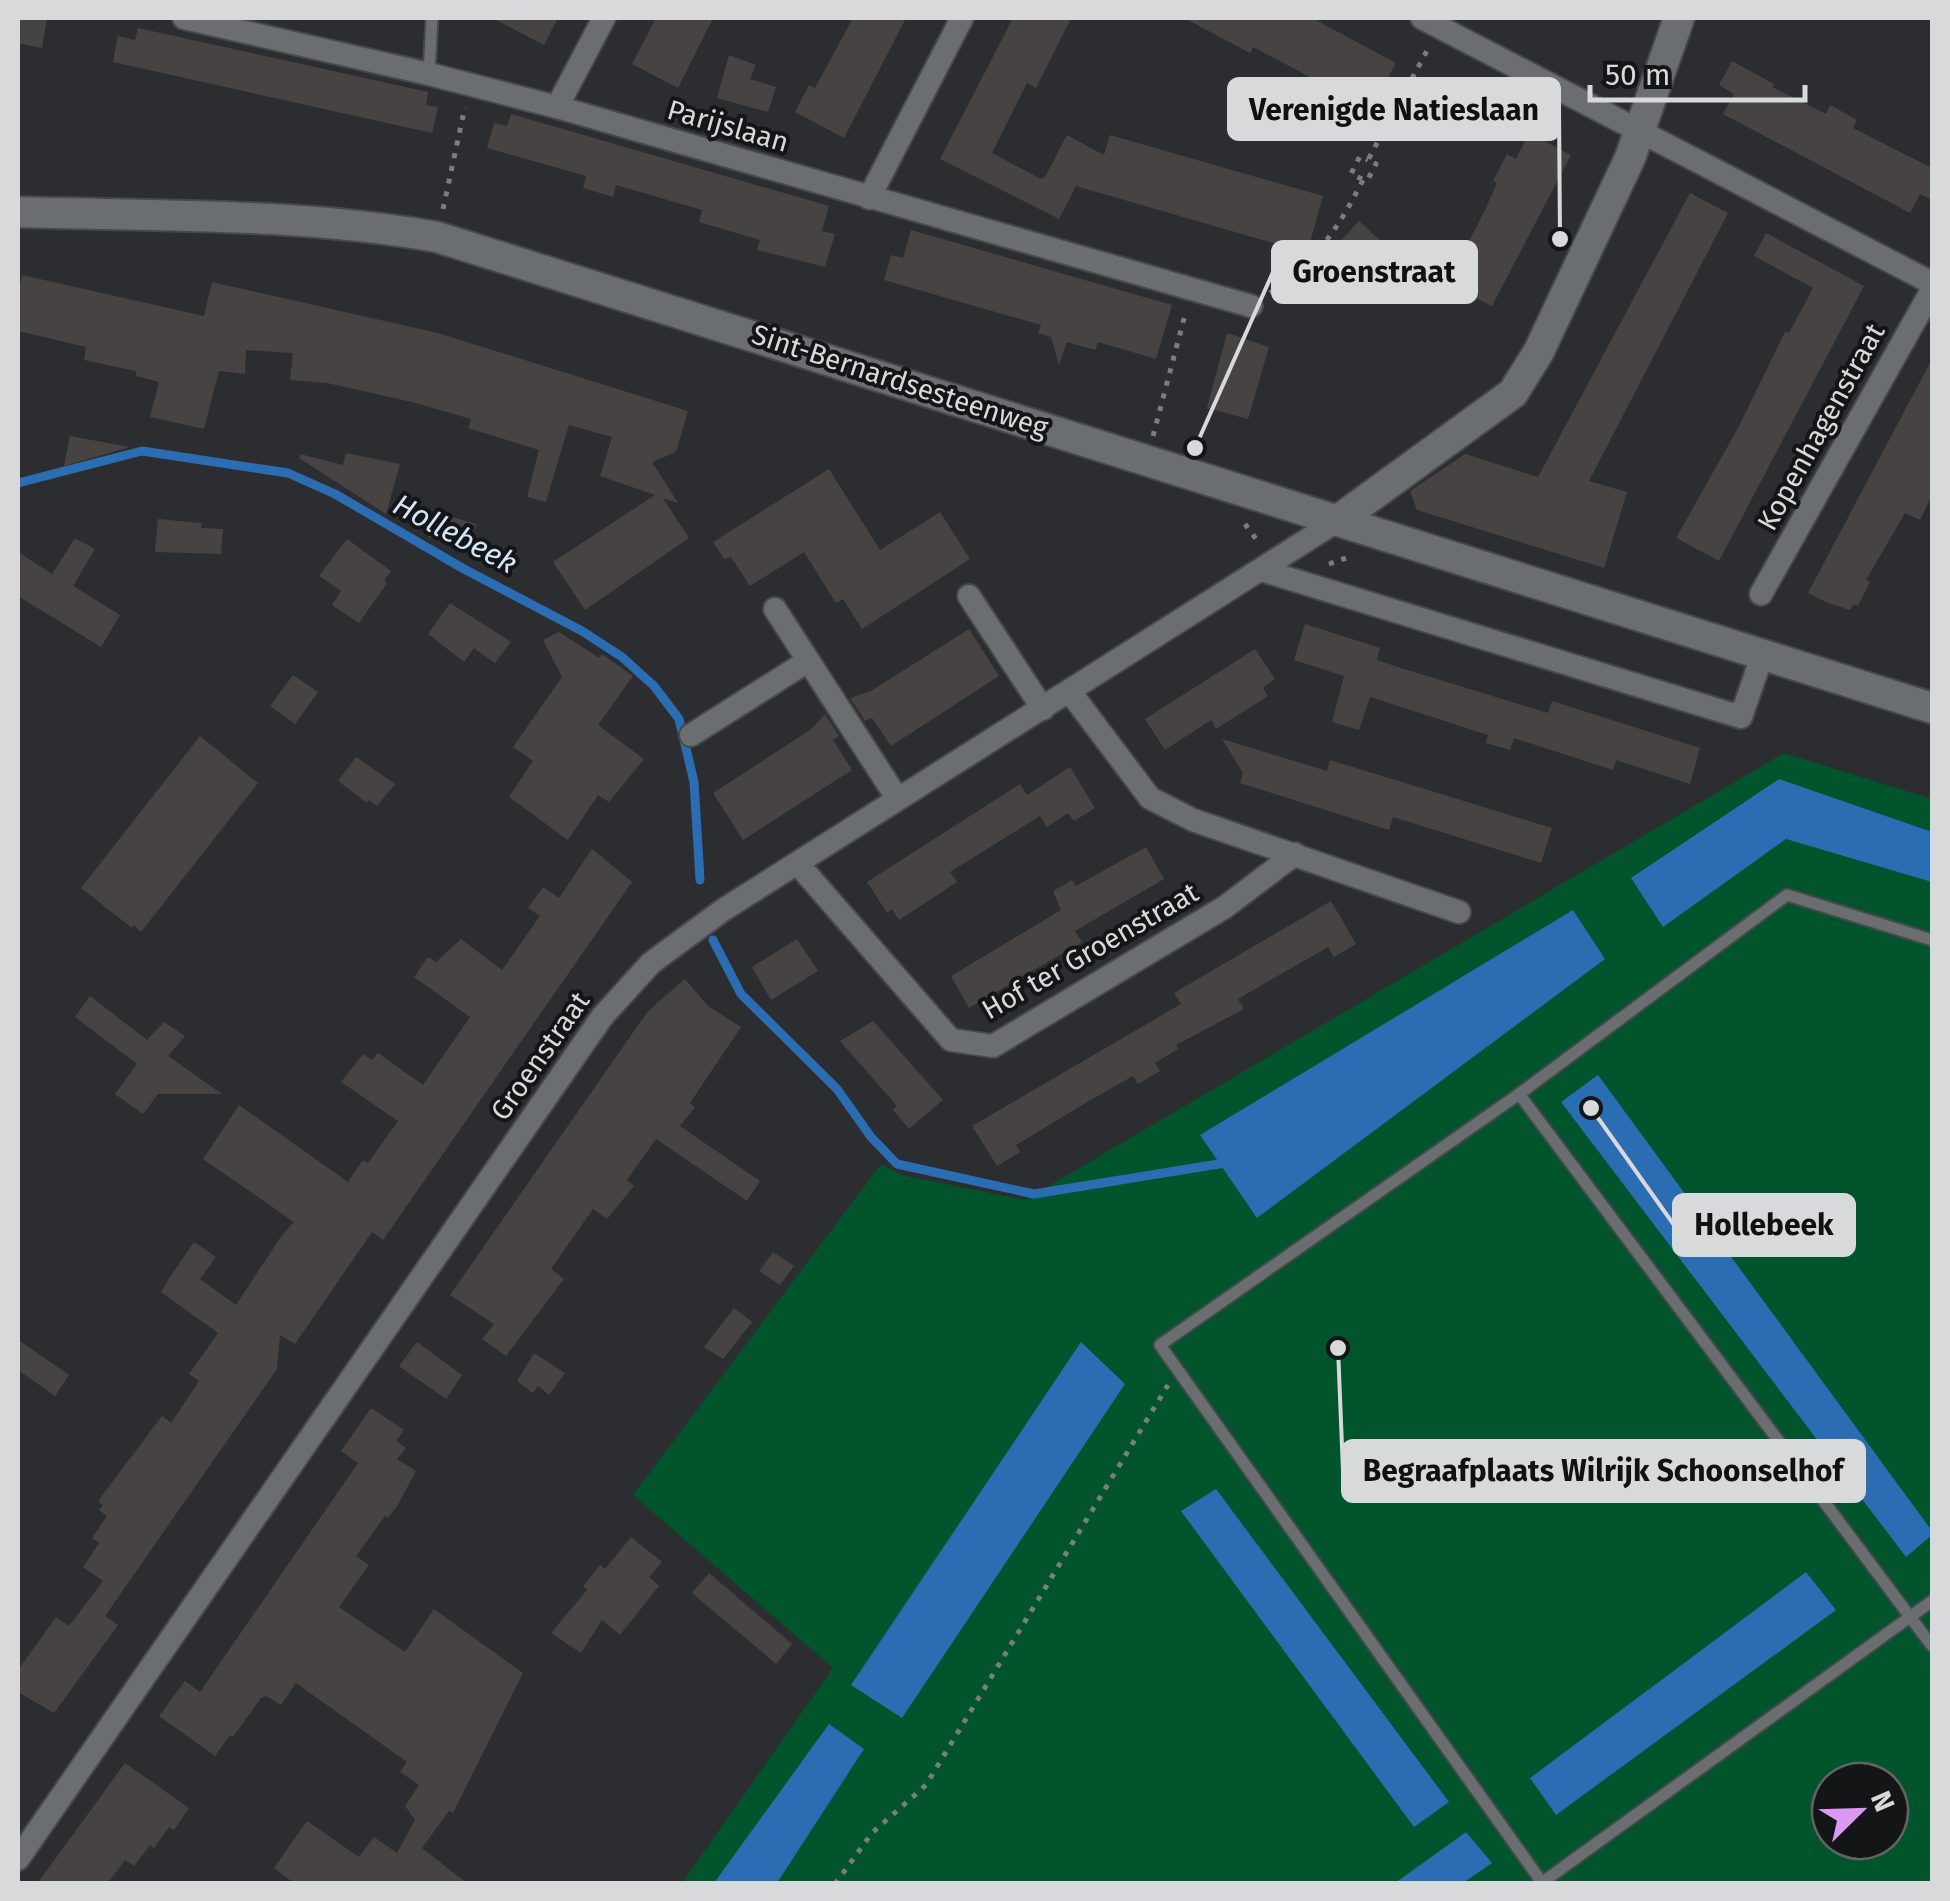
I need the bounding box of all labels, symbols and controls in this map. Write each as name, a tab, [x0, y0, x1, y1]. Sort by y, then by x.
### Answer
scale bar	[1590, 40, 1805, 102]
text: 50 m	[1605, 57, 1670, 93]
callout: Verenigde Natieslaan	[1229, 79, 1559, 139]
text: Verenigde Natieslaan	[1248, 92, 1539, 128]
street label: Parijslaan	[664, 93, 792, 159]
callout: Groenstraat	[1273, 242, 1476, 302]
text: Groenstraat	[1292, 254, 1456, 290]
street label: Kopenhagenstraat	[1750, 317, 1892, 536]
street label: Sint-Bernardsesteenweg	[748, 318, 1053, 445]
water label: Hollebeek	[387, 486, 523, 582]
street label: Hof ter Groenstraat	[976, 875, 1205, 1026]
street label: Groenstraat	[484, 985, 597, 1127]
callout: Hollebeek	[1674, 1195, 1854, 1255]
text: Hollebeek	[1694, 1207, 1834, 1243]
callout: Begraafplaats Wilrijk Schoonselhof	[1343, 1441, 1864, 1501]
text: Begraafplaats Wilrijk Schoonselhof	[1363, 1453, 1846, 1489]
north arrow	[1810, 1761, 1910, 1861]
text: N	[1864, 1786, 1901, 1816]

